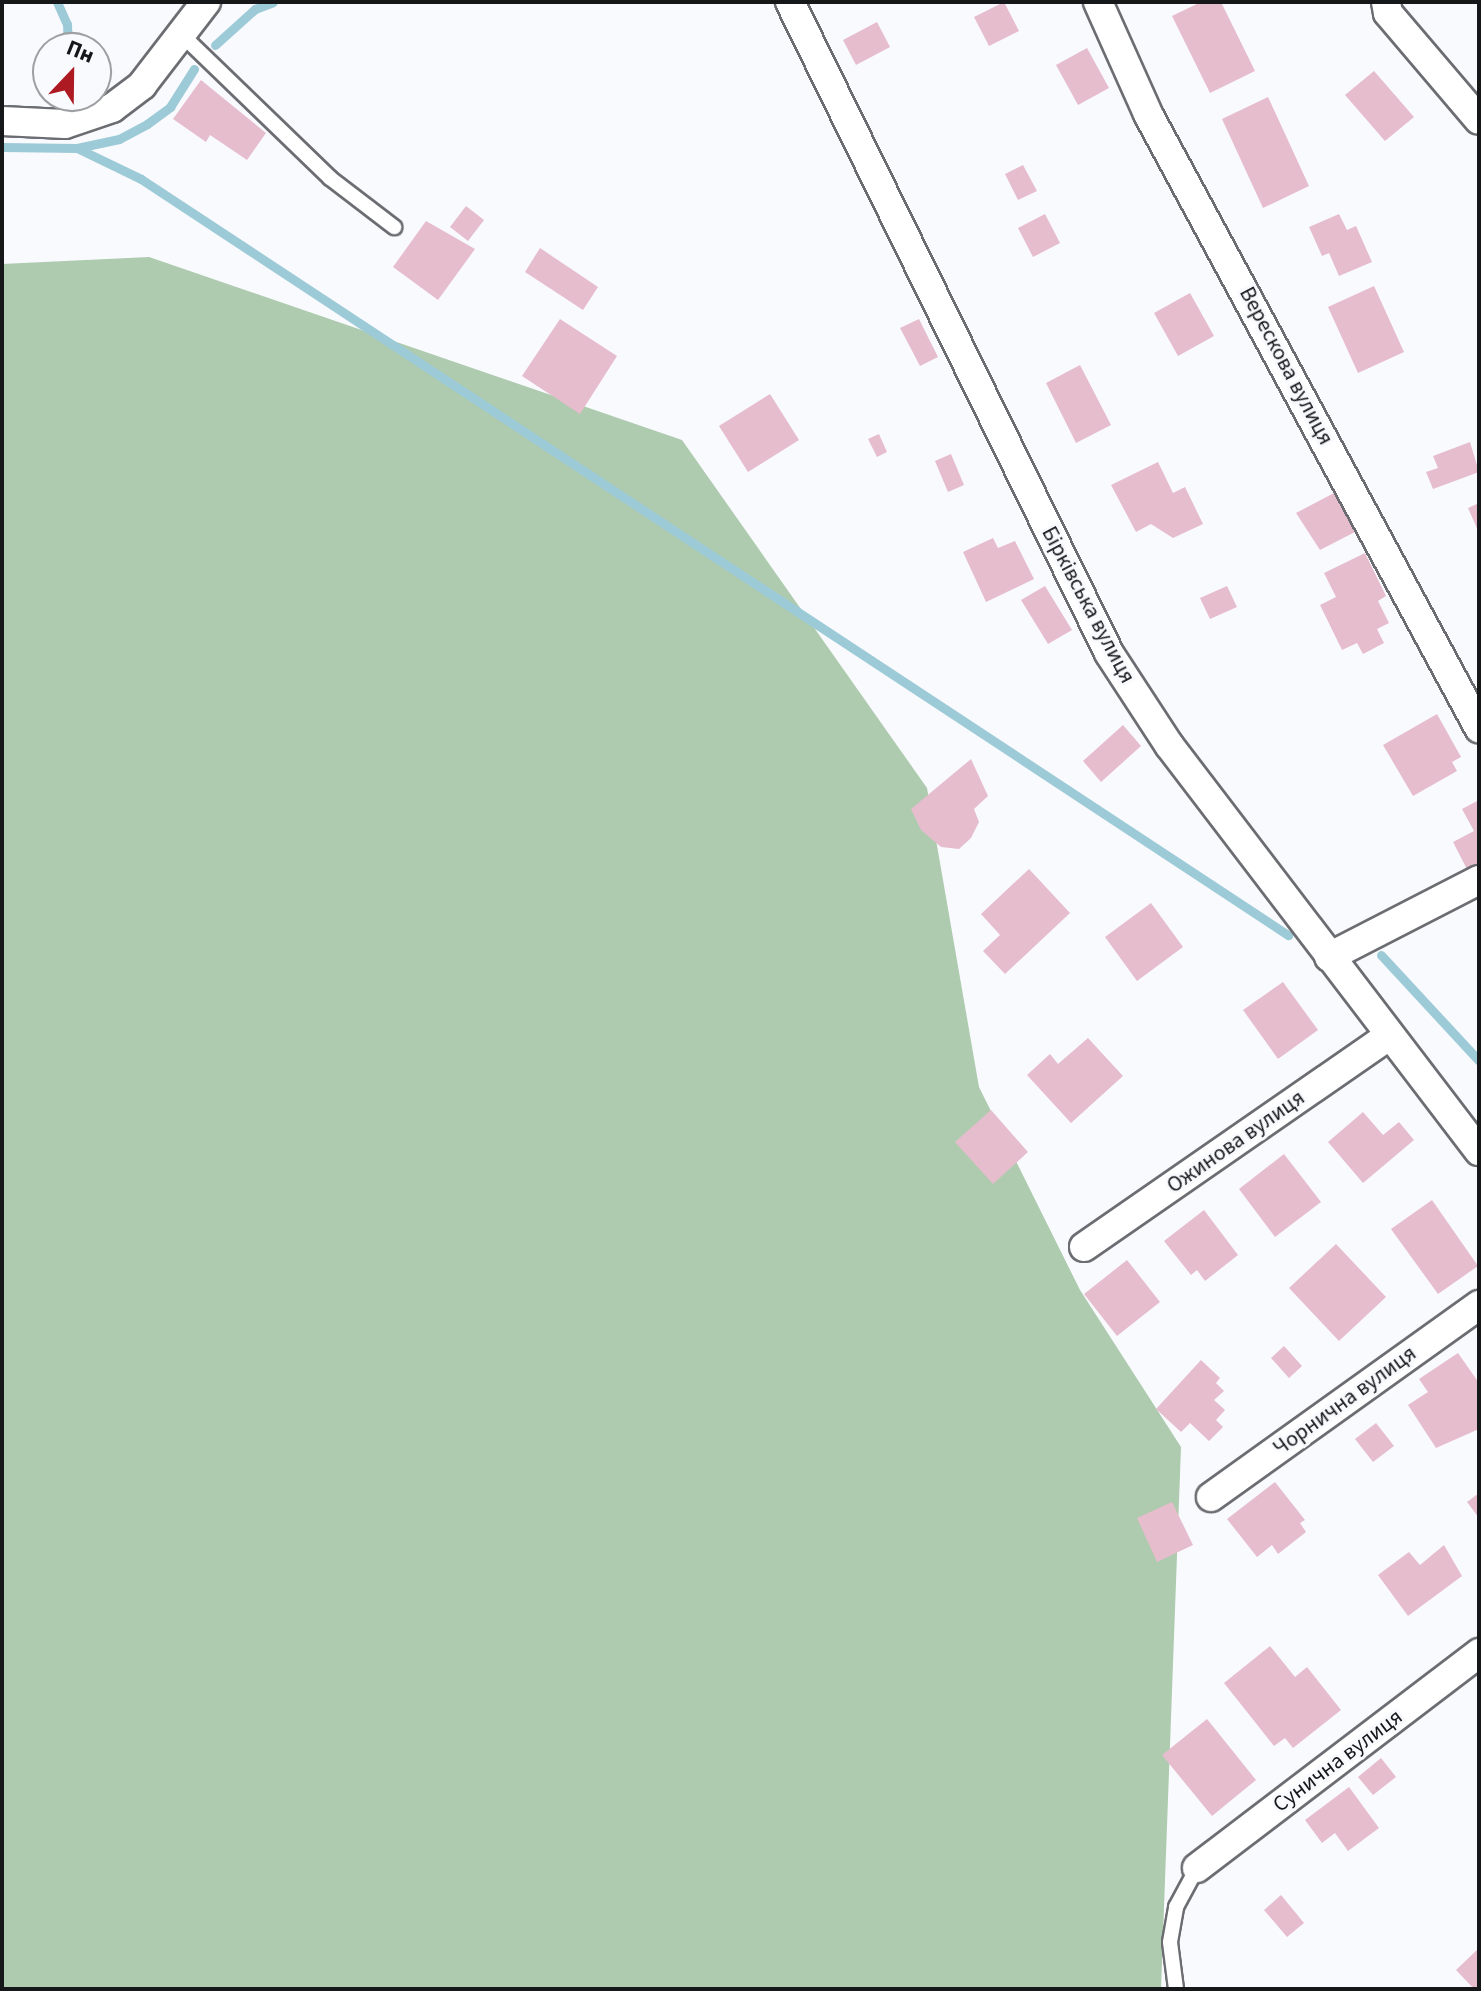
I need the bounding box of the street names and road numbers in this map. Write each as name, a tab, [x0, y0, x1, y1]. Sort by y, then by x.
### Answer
street label: Верескова вулиця	[1233, 283, 1339, 449]
street label: Бірківська вулиця	[1036, 522, 1140, 688]
street label: Ожинова вулиця	[1162, 1085, 1310, 1199]
street label: Чорнична вулиця	[1268, 1340, 1422, 1462]
street label: Сунична вулиця	[1268, 1704, 1408, 1818]

